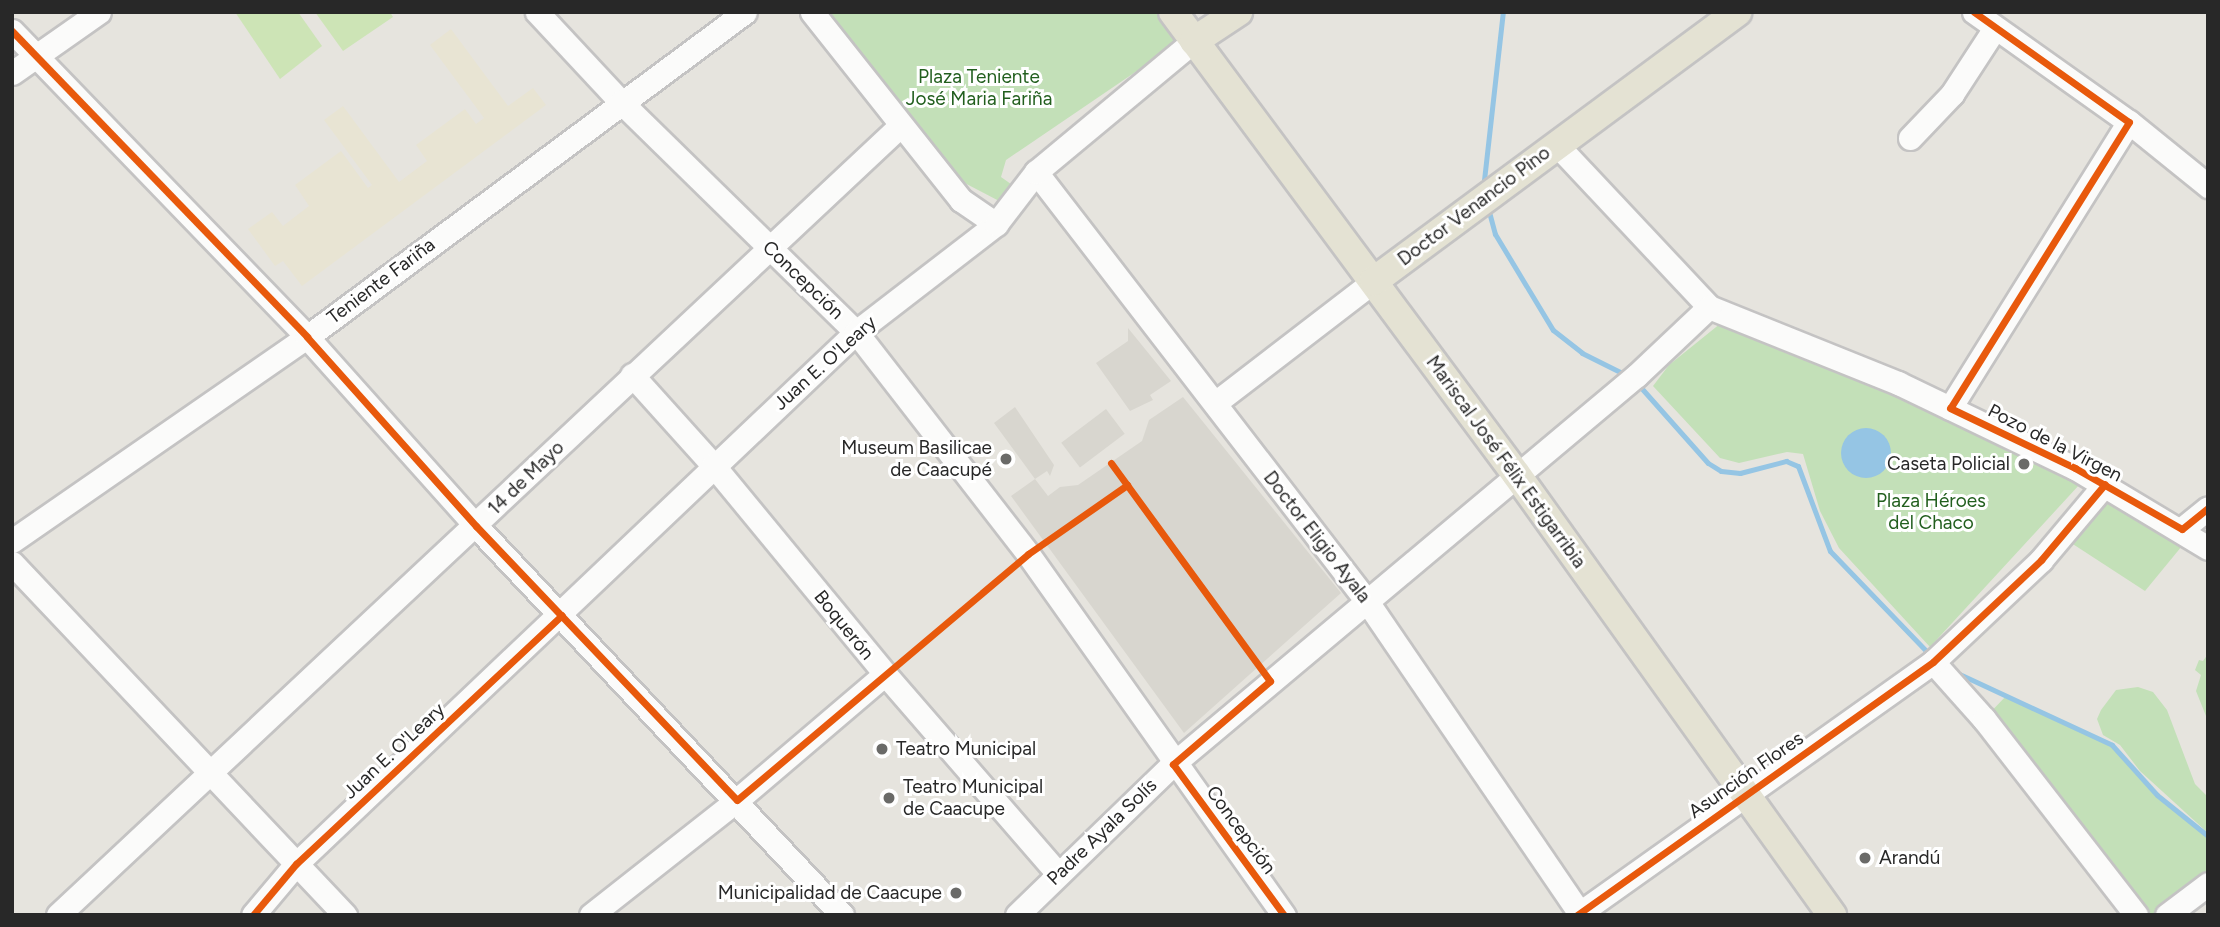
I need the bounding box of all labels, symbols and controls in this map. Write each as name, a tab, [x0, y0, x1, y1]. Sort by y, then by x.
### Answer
park label: Plaza Teniente José Maria Fariña	[906, 66, 1052, 110]
street label: Doctor Venancio Pino	[1393, 141, 1555, 271]
street label: Teniente Fariña	[323, 233, 439, 329]
street label: Concepción	[758, 236, 848, 324]
street label: Juan E. O'Leary	[769, 311, 881, 415]
street label: Mariscal José Félix Estigarribia	[1421, 351, 1591, 573]
street label: Pozo de la Virgen	[1984, 399, 2126, 487]
street label: 14 de Mayo	[483, 436, 569, 520]
place label: Museum Basilicae de Caacupé	[841, 437, 992, 481]
marker: Museum Basilicae de Caacupé	[998, 451, 1014, 467]
place label: Caseta Policial	[1887, 453, 2010, 475]
marker: Caseta Policial	[2016, 456, 2032, 472]
street label: Doctor Eligio Ayala	[1259, 467, 1375, 607]
park label: Plaza Héroes del Chaco	[1876, 490, 1986, 534]
street label: Boquerón	[809, 586, 879, 664]
street label: Juan E. O'Leary	[339, 698, 449, 804]
street label: Asunción Flores	[1684, 727, 1808, 823]
place label: Teatro Municipal	[896, 738, 1036, 760]
marker: Teatro Municipal	[874, 741, 890, 757]
street label: Padre Ayala Solís	[1042, 774, 1162, 890]
place label: Teatro Municipal de Caacupe	[903, 776, 1043, 820]
street label: Concepción	[1201, 781, 1281, 879]
marker: Teatro Municipal de Caacupe	[881, 790, 897, 806]
place label: Arandú	[1879, 847, 1940, 869]
marker: Arandú	[1857, 850, 1873, 866]
place label: Municipalidad de Caacupe	[718, 882, 942, 904]
marker: Municipalidad de Caacupe	[948, 885, 964, 901]

